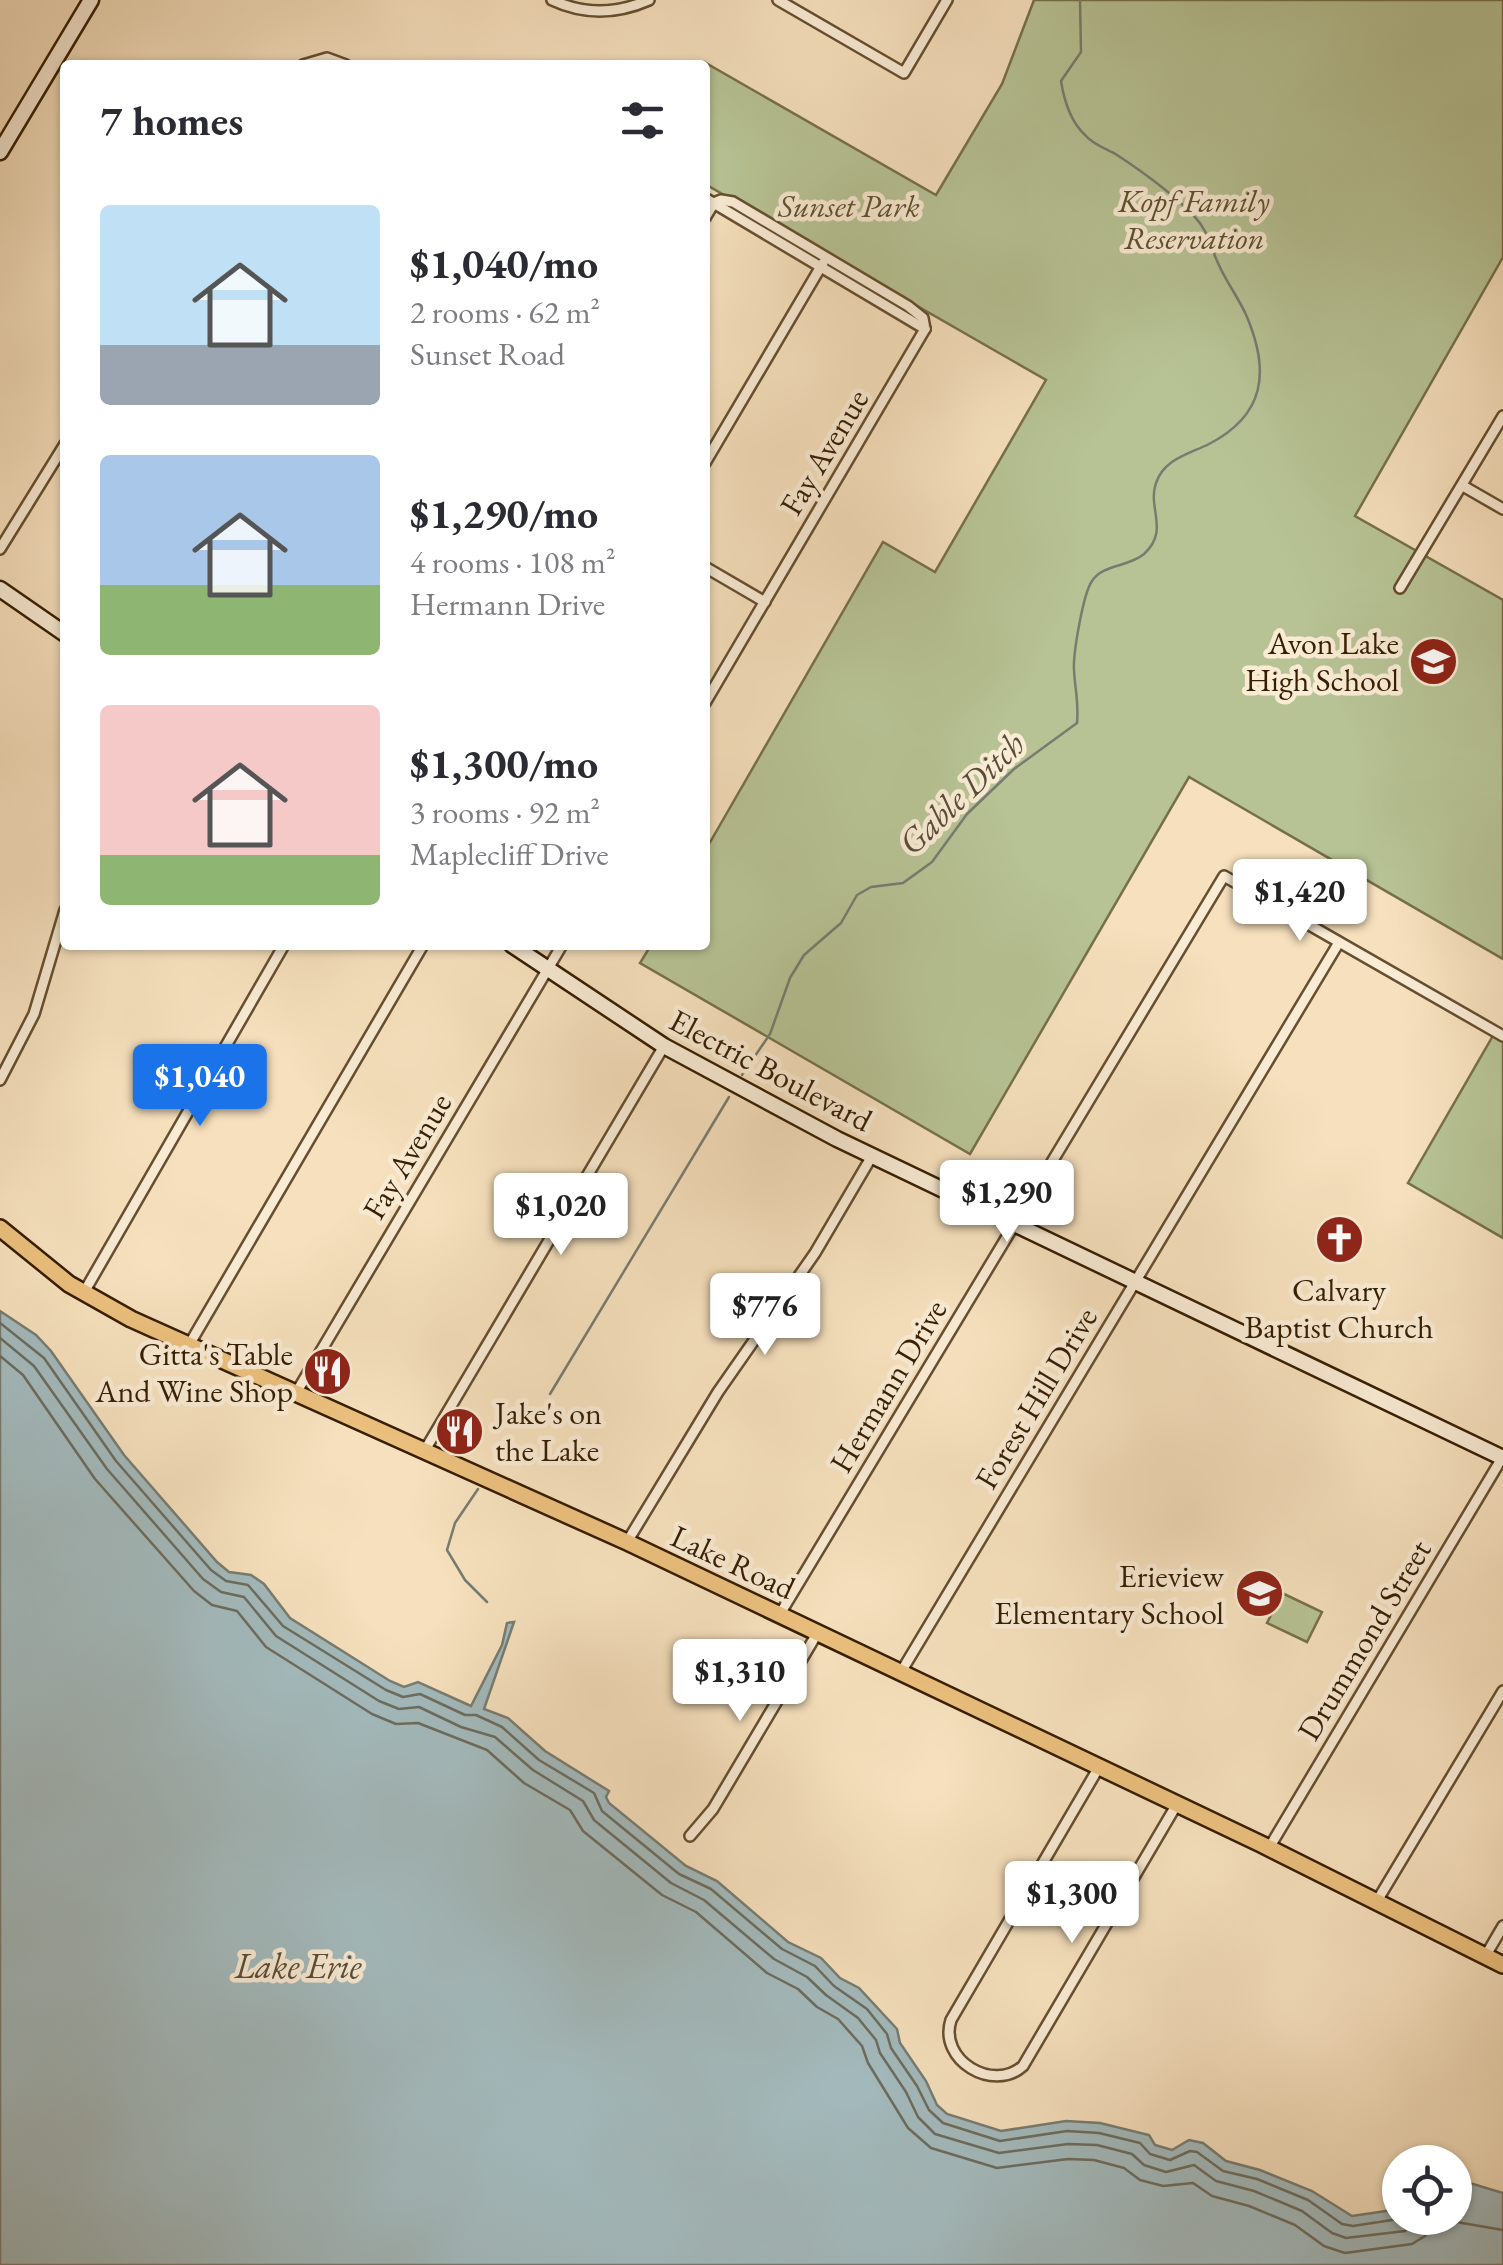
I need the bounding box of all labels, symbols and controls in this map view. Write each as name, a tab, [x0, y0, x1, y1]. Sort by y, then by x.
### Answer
text: 7 homes	[100, 93, 243, 148]
icon: filters	[615, 93, 670, 148]
park label: Kopf Family Reservation	[1117, 180, 1270, 259]
park label: Sunset Park	[777, 185, 920, 227]
text: $1,040/mo	[410, 236, 598, 291]
icon: home	[180, 245, 300, 365]
text: 2 rooms · 62 m²	[410, 291, 600, 333]
text: Sunset Road	[410, 333, 565, 375]
street label: Fay Avenue	[770, 381, 878, 523]
text: $1,290/mo	[410, 486, 598, 541]
icon: home	[180, 495, 300, 615]
text: 4 rooms · 108 m²	[410, 541, 616, 583]
text: Hermann Drive	[410, 583, 605, 625]
place label: Avon Lake High School	[1245, 622, 1399, 701]
school or university icon: Avon Lake High School	[1408, 635, 1460, 687]
water label: Gable Ditch	[888, 722, 1034, 864]
text: $1,300/mo	[410, 736, 598, 791]
icon: home	[180, 745, 300, 865]
text: 3 rooms · 92 m²	[410, 791, 600, 833]
text: Maplecliff Drive	[410, 833, 609, 875]
pin: $1,420	[1219, 859, 1381, 944]
text: $1,420	[1255, 870, 1345, 912]
street label: Electric Boulevard	[662, 999, 880, 1141]
pin: $1,040	[119, 1044, 281, 1129]
text: $1,040	[155, 1055, 245, 1097]
street label: Fay Avenue	[353, 1085, 461, 1227]
pin: $1,290	[926, 1160, 1088, 1245]
text: $1,290	[962, 1171, 1052, 1213]
pin: $1,020	[480, 1173, 642, 1258]
text: $1,020	[516, 1184, 606, 1226]
church icon: Calvary Baptist Church	[1313, 1214, 1365, 1266]
place label: Calvary Baptist Church	[1244, 1269, 1434, 1348]
pin: $776	[706, 1273, 824, 1358]
text: $776	[732, 1284, 798, 1326]
street label: Hermann Drive	[820, 1291, 956, 1481]
street label: Forest Hill Drive	[965, 1299, 1107, 1497]
place label: Gitta's Table And Wine Shop	[94, 1333, 293, 1412]
restaurant icon: Gitta's Table And Wine Shop	[302, 1346, 354, 1398]
place label: Jake's on the Lake	[492, 1392, 602, 1471]
restaurant icon: Jake's on the Lake	[434, 1405, 486, 1457]
street label: Lake Road	[664, 1515, 803, 1609]
street label: Drummond Street	[1288, 1532, 1440, 1748]
place label: Erieview Elementary School	[994, 1555, 1225, 1634]
school or university icon: Erieview Elementary School	[1233, 1568, 1285, 1620]
pin: $1,310	[659, 1639, 821, 1724]
text: $1,310	[695, 1650, 785, 1692]
pin: $1,300	[991, 1861, 1153, 1946]
text: $1,300	[1027, 1872, 1117, 1914]
water label: Lake Erie	[234, 1943, 362, 1988]
map controls	[1382, 2145, 1472, 2235]
button: locate	[1382, 2145, 1472, 2235]

